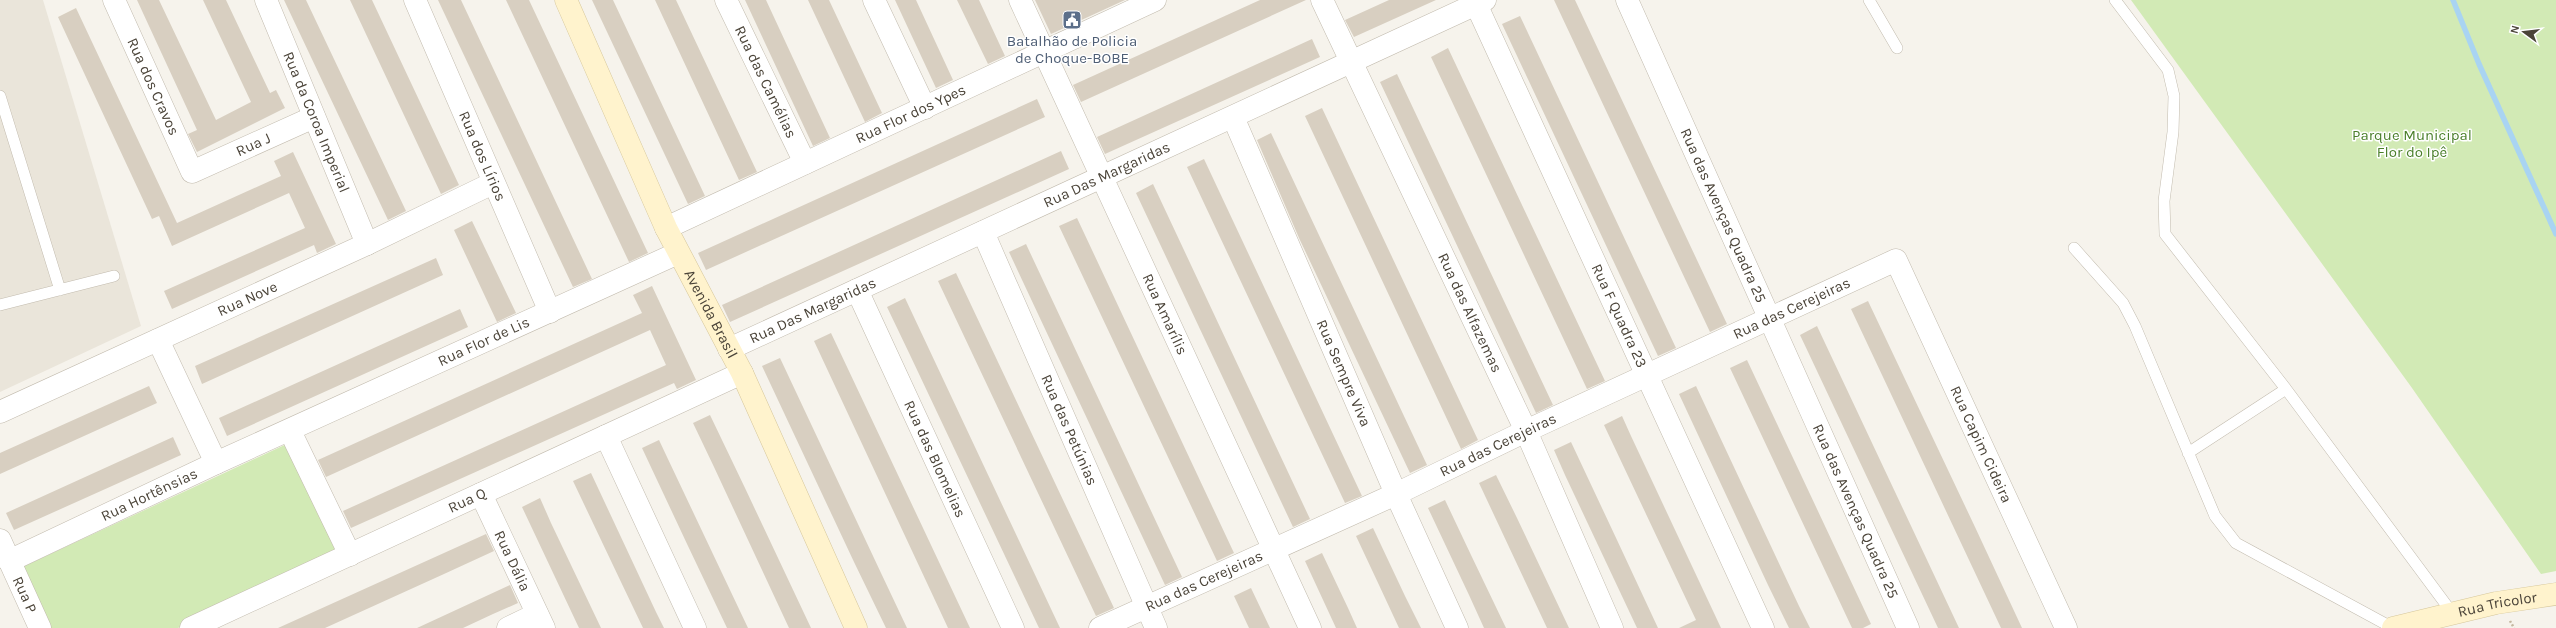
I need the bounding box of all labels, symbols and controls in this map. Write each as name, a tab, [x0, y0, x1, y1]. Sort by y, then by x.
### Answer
public building icon: Batalhão de Policia de Choque-BOBE	[1061, 9, 1083, 31]
north arrow	[2504, 12, 2544, 52]
street label: Rua das Camélias	[731, 23, 801, 141]
text: N	[2508, 24, 2522, 35]
place label: Batalhão de Policia de Choque-BOBE	[1007, 32, 1137, 67]
street label: Rua dos Cravos	[123, 35, 183, 138]
street label: Rua da Coroa Imperial	[279, 49, 354, 195]
street label: Rua Flor dos Ypes	[853, 80, 969, 147]
street label: Rua dos Lírios	[455, 108, 510, 204]
street label: Rua das Avenças Quadra 25	[1677, 125, 1770, 305]
park label: Parque Municipal Flor do Ipê	[2352, 126, 2472, 161]
street label: Rua J	[233, 129, 273, 160]
street label: Rua Das Margaridas	[1040, 138, 1173, 212]
street label: Rua das Alfazemas	[1434, 250, 1506, 375]
street label: Rua F Quadra 23	[1588, 261, 1651, 370]
street label: Avenida Brasil	[680, 267, 742, 361]
street label: Rua Amarílis	[1139, 271, 1192, 358]
street label: Rua Das Margaridas	[746, 273, 879, 347]
street label: Rua das Cerejeiras	[1730, 273, 1853, 343]
street label: Rua Nove	[215, 277, 280, 320]
street label: Rua Flor de Lis	[435, 313, 532, 370]
street label: Rua Sempre Viva	[1313, 317, 1375, 430]
street label: Rua das Petúnias	[1037, 372, 1102, 488]
street label: Rua Capim Cideira	[1946, 383, 2016, 506]
street label: Rua das Blomelias	[900, 397, 970, 520]
street label: Rua das Cerejeiras	[1437, 409, 1559, 481]
street label: Rua das Avenças Quadra 25	[1809, 421, 1903, 601]
street label: Rua Hortênsias	[98, 464, 200, 525]
street label: Rua Q	[445, 484, 489, 517]
street label: Rua Dália	[490, 528, 535, 594]
street label: Rua das Cerejeiras	[1142, 547, 1266, 615]
street label: Rua P	[9, 573, 41, 616]
street label: Rua Tricolor	[2456, 588, 2539, 621]

